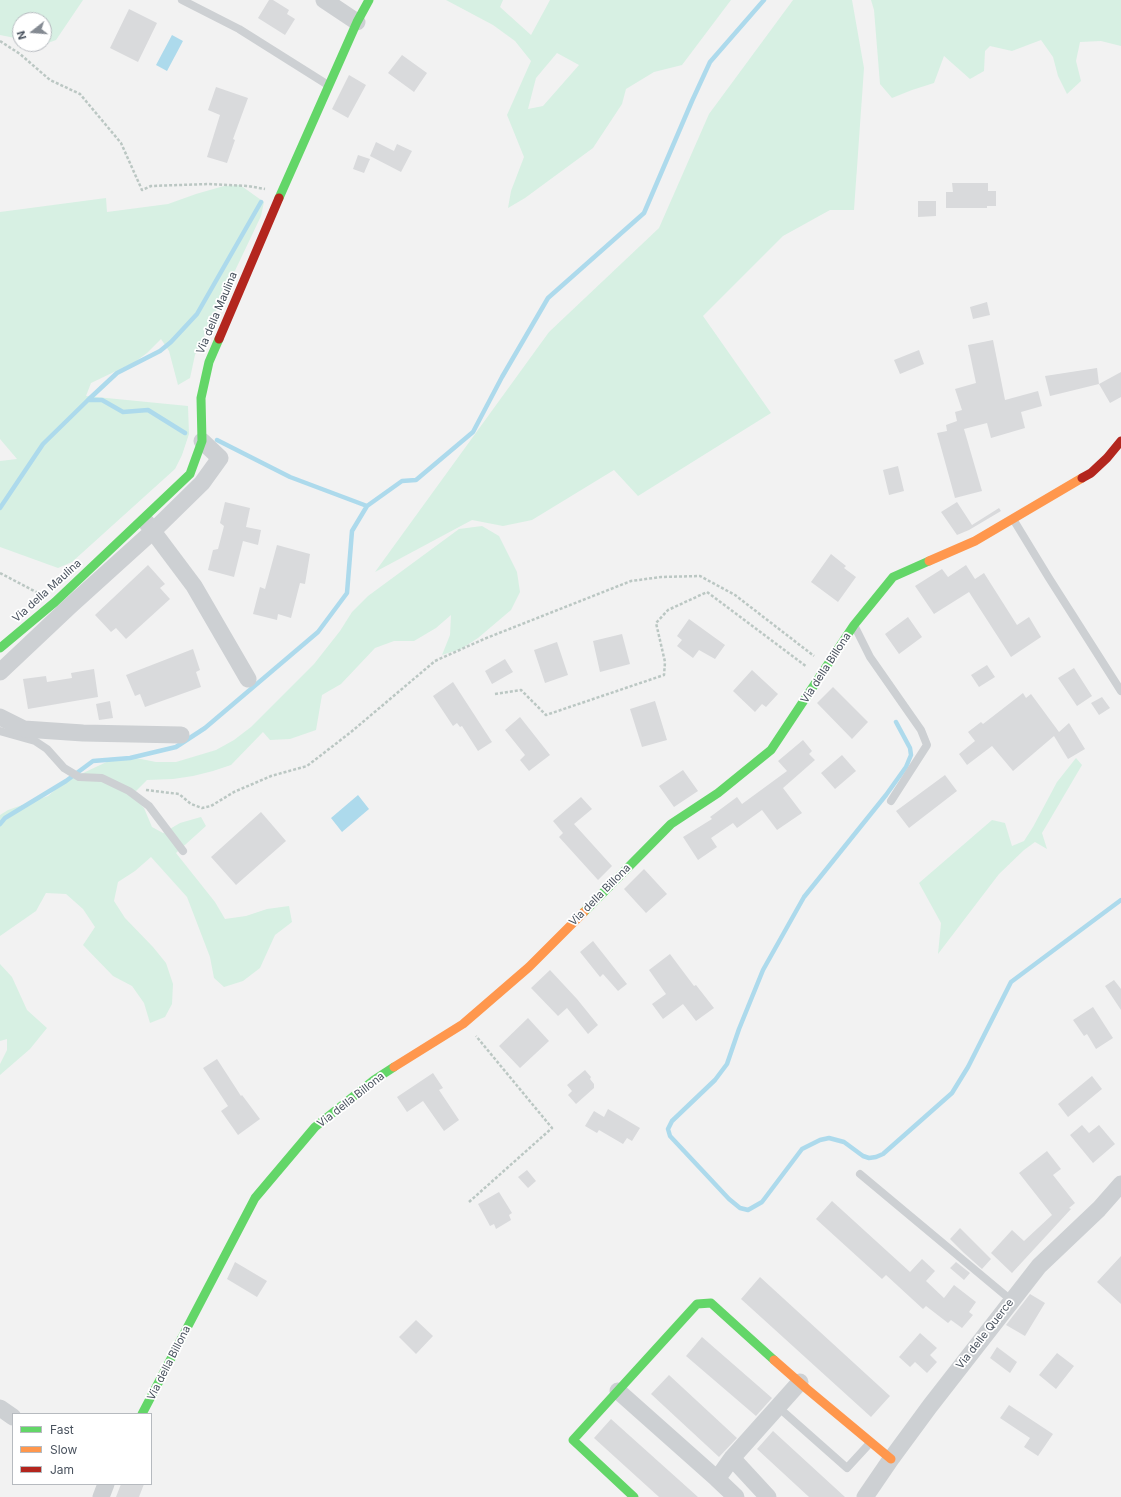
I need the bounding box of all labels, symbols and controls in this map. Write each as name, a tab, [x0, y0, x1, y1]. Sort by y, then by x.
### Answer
north arrow	[12, 12, 52, 52]
text: N	[14, 29, 29, 41]
street label: Via della Maulina	[194, 270, 240, 356]
street label: Via della Maulina	[10, 557, 84, 625]
street label: Via della Billona	[798, 630, 854, 706]
street label: Via della Billona	[566, 861, 634, 929]
street label: Via della Billona	[315, 1070, 387, 1130]
street label: Via delle Querce	[953, 1296, 1017, 1372]
street label: Via della Billona	[145, 1324, 193, 1402]
legend	[12, 1413, 152, 1485]
text: Fast	[50, 1422, 74, 1437]
text: Slow	[50, 1442, 77, 1457]
text: Jam	[50, 1462, 74, 1477]

